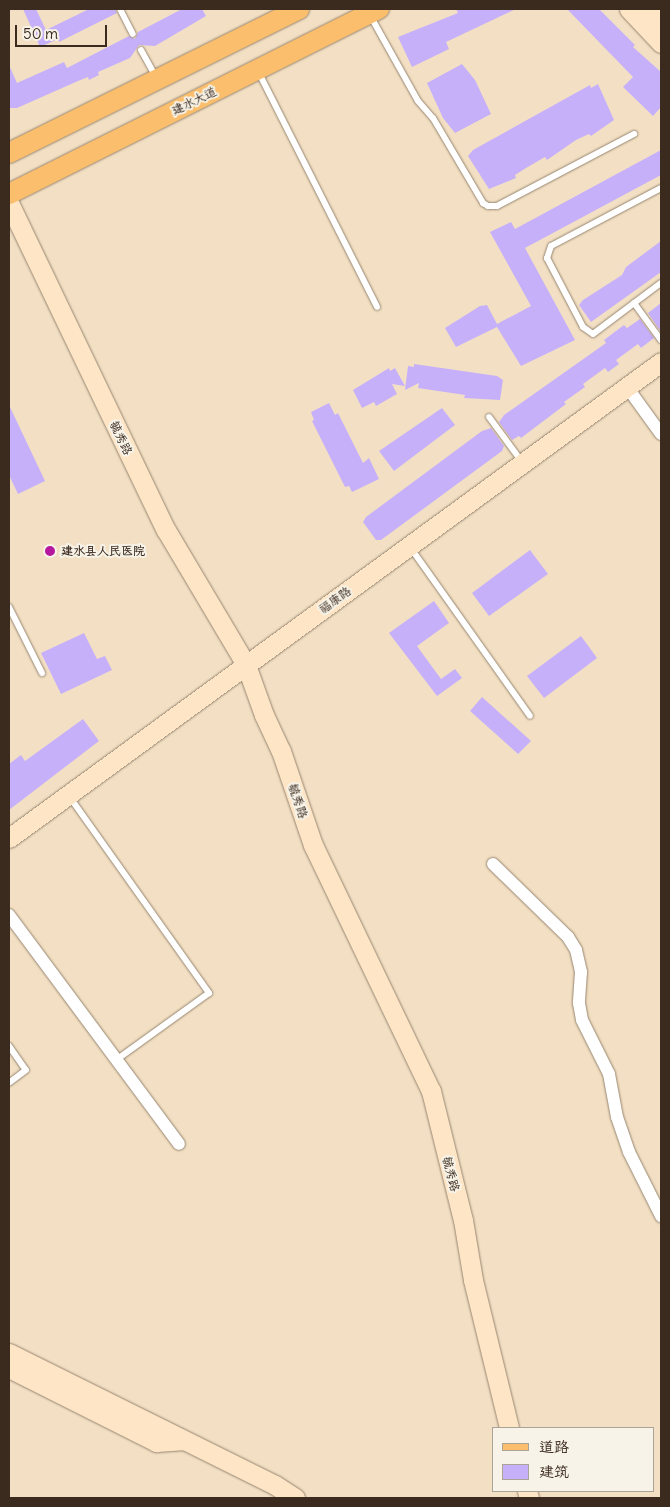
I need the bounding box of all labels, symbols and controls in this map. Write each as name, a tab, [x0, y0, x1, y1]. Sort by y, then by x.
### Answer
scale bar	[18, 15, 110, 47]
text: 50 m	[23, 24, 58, 43]
street label: 建水大道	[169, 84, 219, 118]
street label: 毓秀路	[107, 419, 135, 457]
marker: 建水县人民医院	[43, 544, 57, 558]
place label: 建水县人民医院	[61, 544, 145, 558]
street label: 福康路	[316, 584, 354, 616]
street label: 毓秀路	[285, 782, 311, 820]
street label: 毓秀路	[439, 1155, 463, 1193]
legend	[492, 1427, 655, 1492]
text: 道路	[539, 1437, 569, 1456]
text: 建筑	[539, 1462, 569, 1481]

